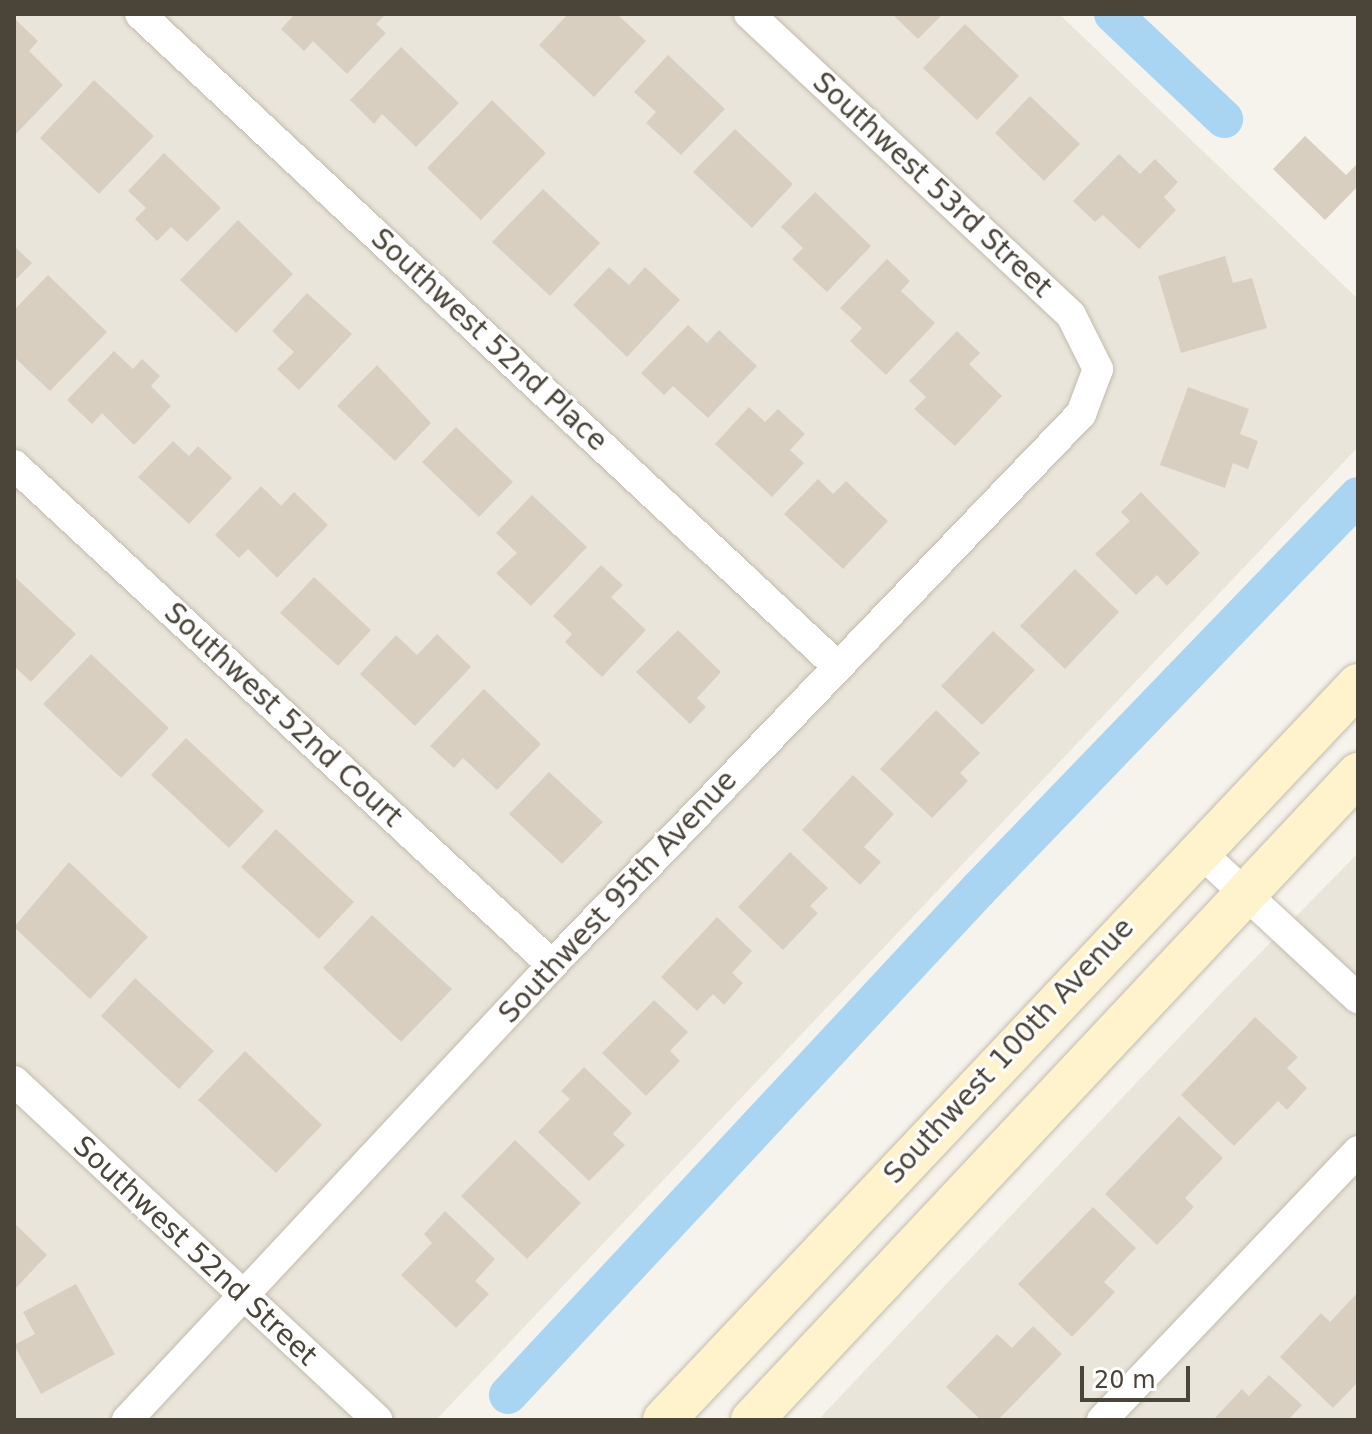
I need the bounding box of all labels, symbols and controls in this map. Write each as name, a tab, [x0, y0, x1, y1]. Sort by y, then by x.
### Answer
street label: Southwest 53rd Street	[806, 66, 1058, 304]
street label: Southwest 52nd Place	[364, 222, 614, 458]
street label: Southwest 52nd Court	[157, 596, 409, 834]
street label: Southwest 95th Avenue	[492, 764, 744, 1030]
street label: Southwest 100th Avenue	[877, 911, 1141, 1191]
street label: Southwest 52nd Street	[66, 1129, 324, 1373]
scale bar	[1084, 1350, 1194, 1400]
text: 20 m	[1094, 1366, 1156, 1394]

